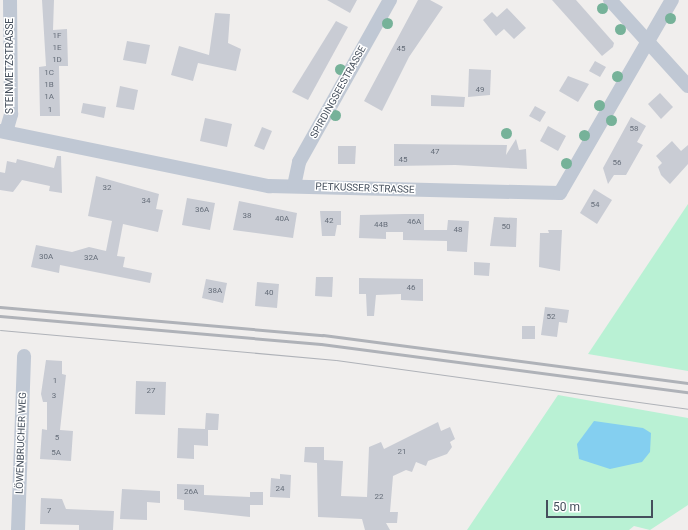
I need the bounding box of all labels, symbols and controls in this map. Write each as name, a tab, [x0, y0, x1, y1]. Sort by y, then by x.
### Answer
street label: STEINMETZSTRASSE	[4, 18, 16, 114]
house number: 1F	[53, 31, 61, 41]
house number: 1E	[52, 43, 62, 53]
street label: SPIRDINGSEESTRASSE	[308, 44, 368, 140]
house number: 45	[397, 44, 405, 54]
house number: 1D	[52, 55, 62, 65]
house number: 1C	[44, 68, 54, 78]
house number: 1B	[44, 80, 54, 90]
house number: 49	[476, 85, 484, 95]
house number: 1A	[44, 92, 54, 102]
house number: 1	[48, 105, 52, 115]
house number: 58	[630, 124, 638, 134]
house number: 47	[431, 147, 439, 157]
house number: 45	[399, 155, 407, 165]
house number: 56	[613, 158, 621, 168]
street label: PETKUSSER STRASSE	[315, 180, 415, 196]
house number: 32	[103, 183, 111, 193]
house number: 34	[142, 196, 150, 206]
house number: 54	[591, 200, 599, 210]
house number: 36A	[195, 205, 209, 215]
house number: 38	[243, 211, 251, 221]
house number: 40A	[275, 214, 289, 224]
house number: 42	[325, 216, 333, 226]
house number: 46A	[407, 217, 421, 227]
house number: 44B	[374, 220, 388, 230]
house number: 50	[502, 222, 510, 232]
house number: 48	[454, 225, 462, 235]
house number: 30A	[39, 252, 53, 262]
house number: 32A	[84, 253, 98, 263]
house number: 46	[407, 283, 415, 293]
house number: 38A	[208, 286, 222, 296]
house number: 40	[265, 288, 273, 298]
house number: 52	[547, 312, 555, 322]
house number: 1	[53, 376, 57, 386]
house number: 27	[147, 386, 155, 396]
house number: 3	[52, 391, 56, 401]
street label: LÖWENBRUCHER WEG	[13, 392, 29, 494]
house number: 5	[55, 433, 59, 443]
house number: 21	[398, 447, 406, 457]
house number: 5A	[51, 448, 61, 458]
house number: 24	[276, 484, 284, 494]
house number: 26A	[184, 487, 198, 497]
house number: 22	[375, 492, 383, 502]
scale bar	[548, 492, 655, 518]
text: 50 m	[553, 500, 580, 514]
house number: 7	[47, 506, 51, 516]

